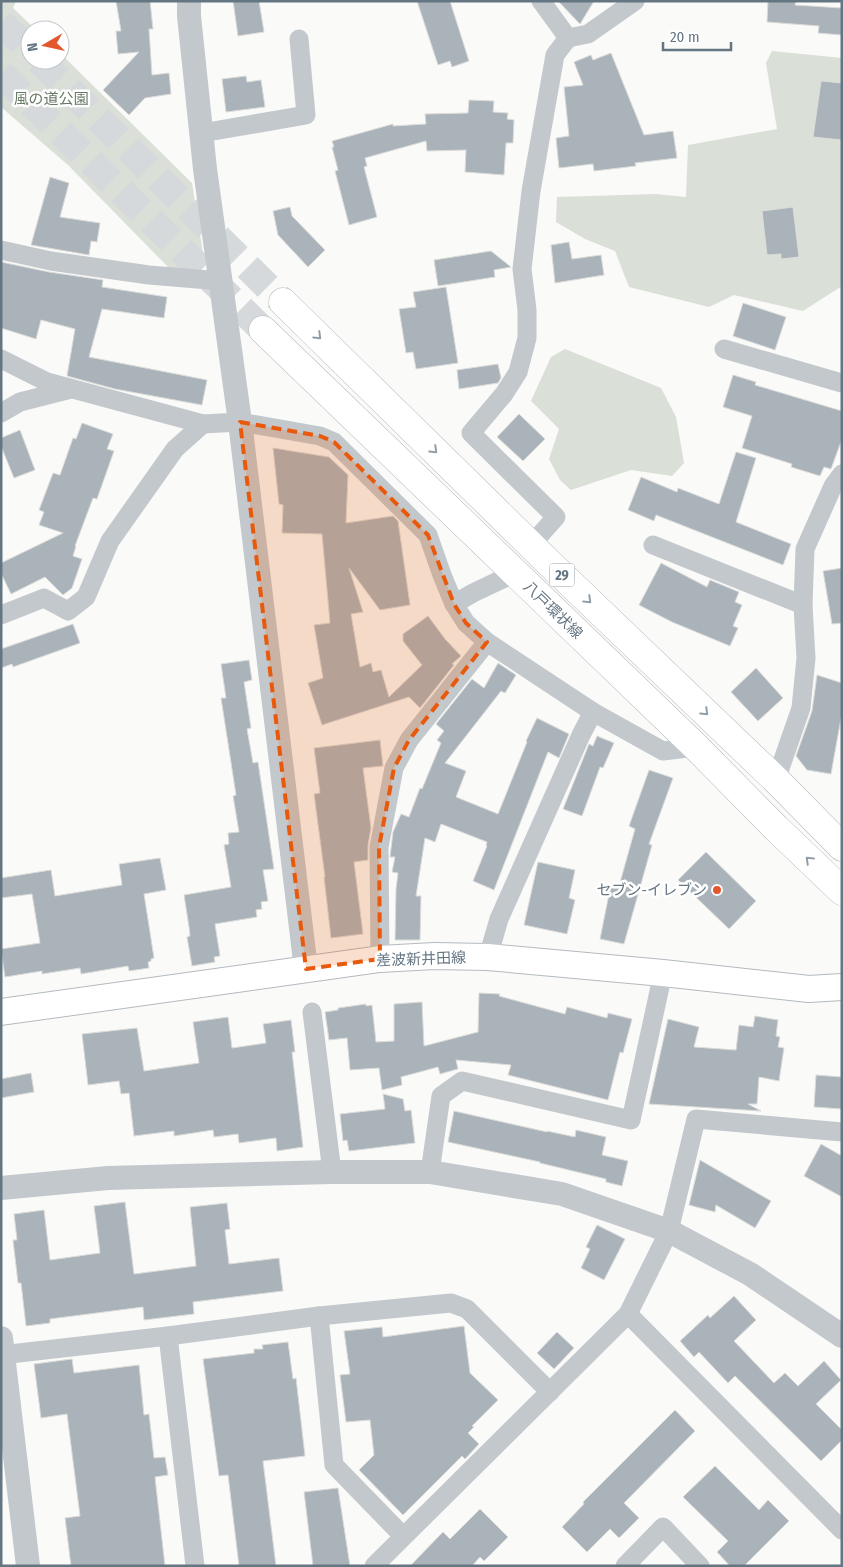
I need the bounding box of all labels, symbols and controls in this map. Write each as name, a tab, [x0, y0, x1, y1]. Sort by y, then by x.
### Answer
north arrow	[20, 20, 70, 70]
scale bar	[663, 20, 730, 52]
text: 20 m	[670, 28, 700, 46]
text: N	[24, 41, 42, 52]
park label: 風の道公園	[13, 90, 89, 108]
one-way arrow	[312, 331, 321, 340]
one-way arrow	[428, 444, 437, 453]
road number: 29	[550, 564, 574, 586]
street label: 八戸環状線	[520, 577, 586, 643]
one-way arrow	[582, 594, 591, 603]
one-way arrow	[700, 706, 709, 715]
one-way arrow	[806, 857, 815, 866]
place label: セブン-イレブン	[596, 881, 707, 899]
marker: セブン-イレブン	[711, 884, 723, 896]
street label: 差波新井田線	[376, 948, 466, 970]

